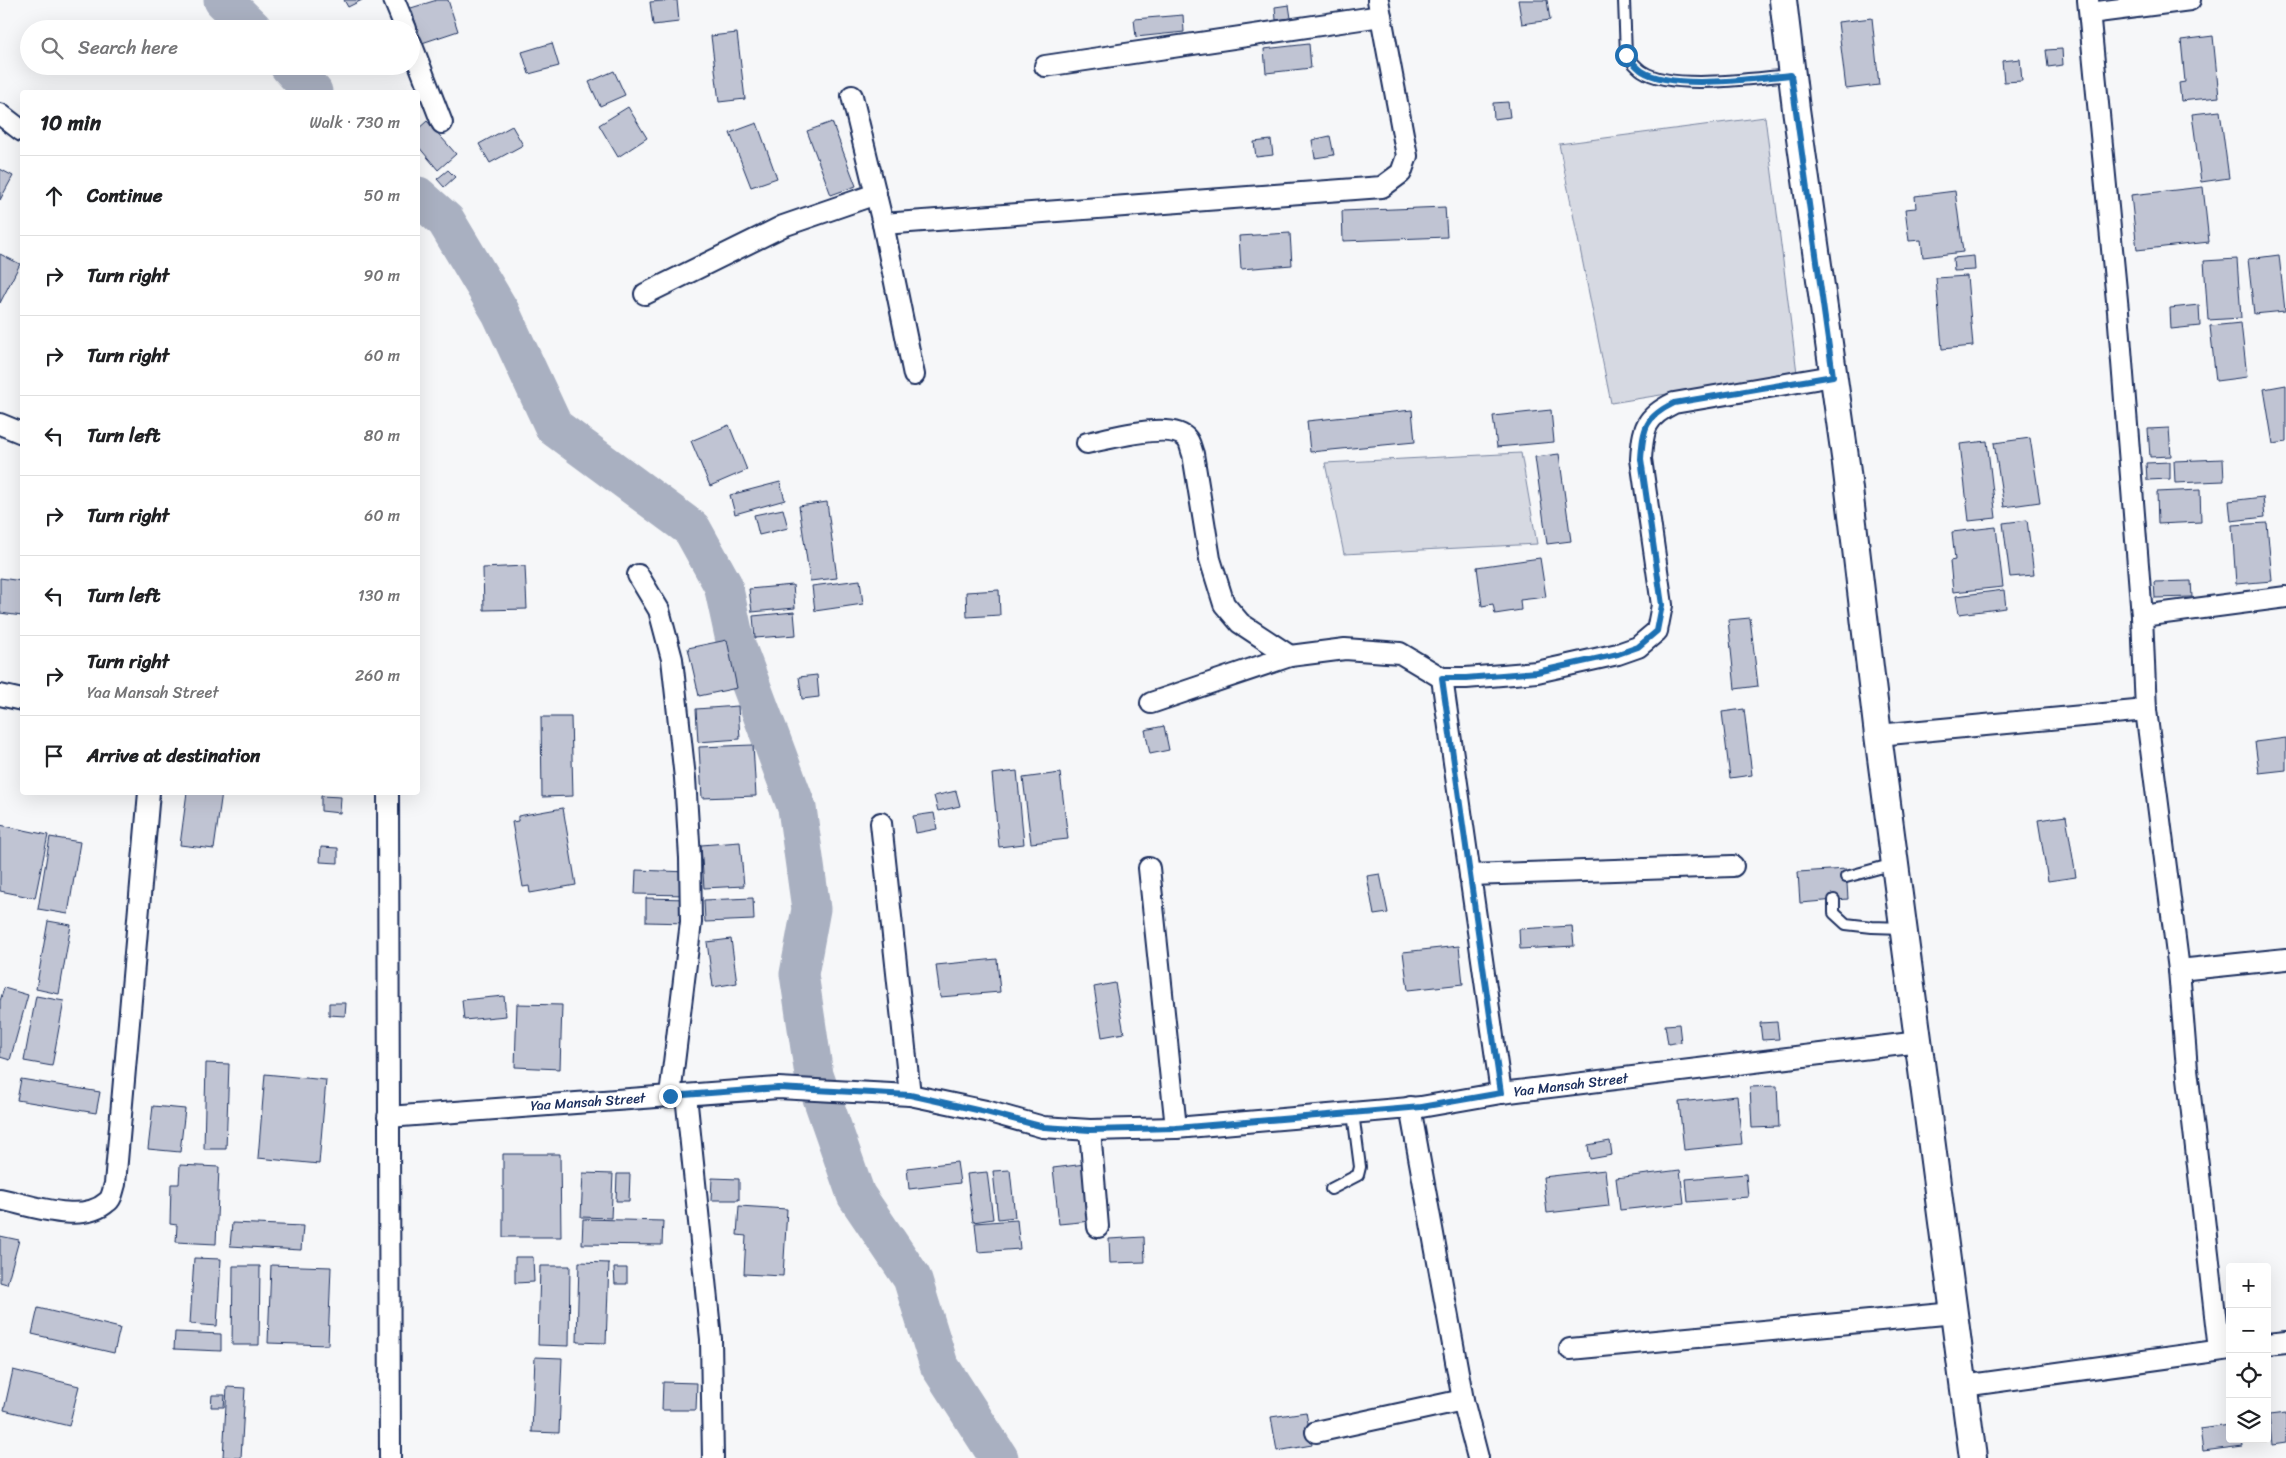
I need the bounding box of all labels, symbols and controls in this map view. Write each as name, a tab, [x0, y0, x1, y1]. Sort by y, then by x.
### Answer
search box	[20, 20, 420, 75]
text: Search here	[78, 31, 178, 64]
icon: search	[38, 34, 66, 62]
route start	[1615, 44, 1638, 67]
text: 10 min	[40, 104, 101, 142]
text: Walk · 730 m	[309, 108, 400, 137]
text: Continue	[87, 179, 163, 212]
text: 50 m	[364, 181, 400, 210]
icon: ahead	[40, 182, 68, 210]
text: Turn right	[87, 259, 169, 292]
text: 90 m	[364, 261, 400, 290]
icon: right	[40, 262, 68, 290]
text: Turn right	[87, 339, 169, 372]
text: 60 m	[364, 341, 400, 370]
icon: right	[40, 342, 68, 370]
text: Turn left	[87, 419, 160, 452]
text: 80 m	[364, 421, 400, 450]
icon: left	[40, 422, 68, 450]
text: Turn right	[87, 499, 169, 532]
text: 60 m	[364, 501, 400, 530]
icon: right	[40, 502, 68, 530]
text: Turn left	[87, 579, 160, 612]
text: 130 m	[358, 581, 400, 610]
icon: left	[40, 582, 68, 610]
text: Turn right	[87, 645, 169, 678]
text: 260 m	[355, 661, 400, 690]
icon: right	[40, 662, 68, 690]
text: Yaa Mansah Street	[87, 678, 219, 707]
text: Arrive at destination	[87, 739, 260, 772]
icon: arrive	[40, 742, 68, 770]
street label: Yaa Mansah Street	[1512, 1065, 1631, 1104]
street label: Yaa Mansah Street	[530, 1085, 648, 1118]
route end	[659, 1085, 682, 1108]
map controls	[2226, 1263, 2271, 1443]
button: +	[2226, 1263, 2271, 1308]
button: −	[2226, 1308, 2271, 1353]
button: locate	[2226, 1353, 2271, 1398]
button: layers	[2226, 1398, 2271, 1443]

